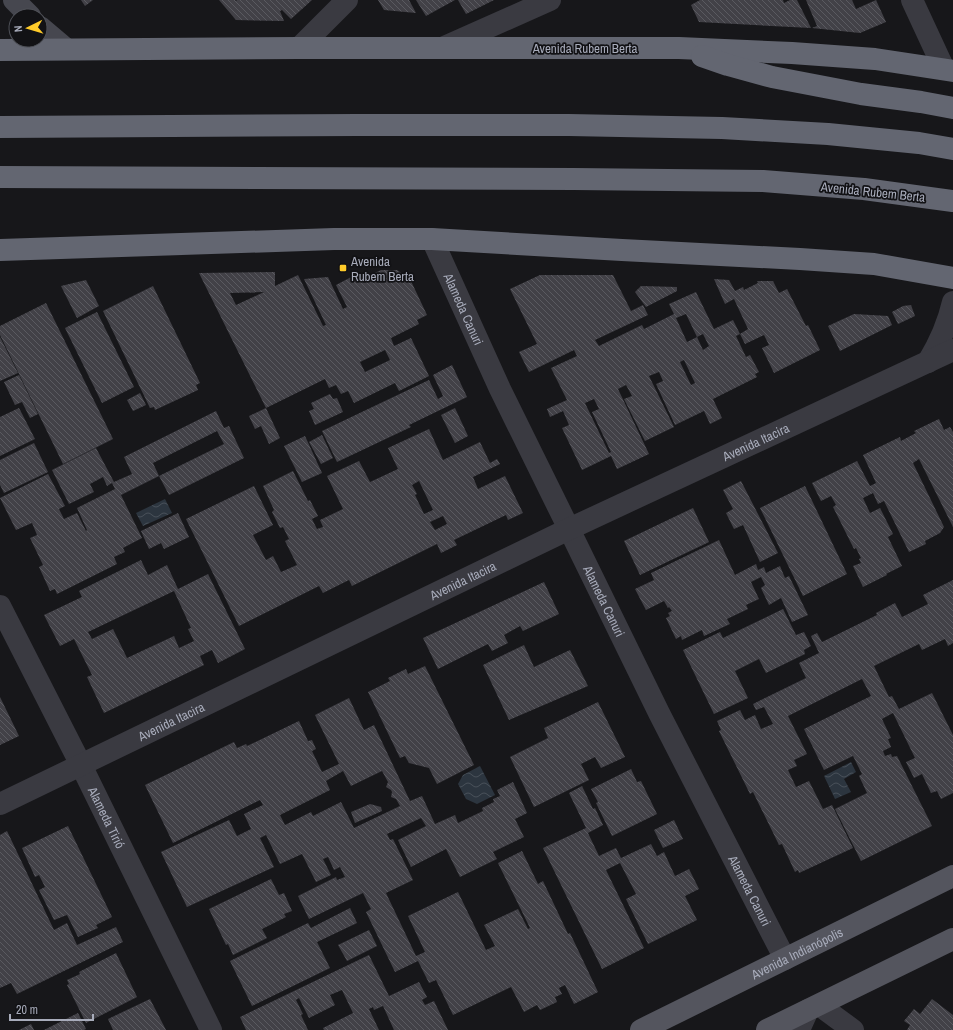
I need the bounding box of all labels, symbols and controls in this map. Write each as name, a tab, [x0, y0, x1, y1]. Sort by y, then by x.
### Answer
north arrow	[8, 8, 48, 48]
text: N	[11, 25, 25, 33]
street label: Avenida Rubem Berta	[532, 40, 637, 57]
street label: Avenida Rubem Berta	[819, 178, 926, 206]
place label: Avenida Rubem Berta	[350, 253, 414, 285]
marker: Avenida Rubem Berta	[338, 263, 348, 273]
street label: Alameda Canuri	[440, 270, 487, 348]
street label: Avenida Itacira	[719, 419, 792, 465]
street label: Avenida Itacira	[426, 557, 499, 604]
street label: Alameda Canuri	[579, 562, 629, 639]
street label: Avenida Itacira	[134, 698, 207, 745]
street label: Alameda Tirió	[84, 783, 129, 851]
street label: Alameda Canuri	[724, 851, 775, 929]
street label: Avenida Indianópolis	[747, 923, 846, 983]
scale bar	[10, 996, 93, 1022]
text: 20 m	[16, 1002, 38, 1018]

